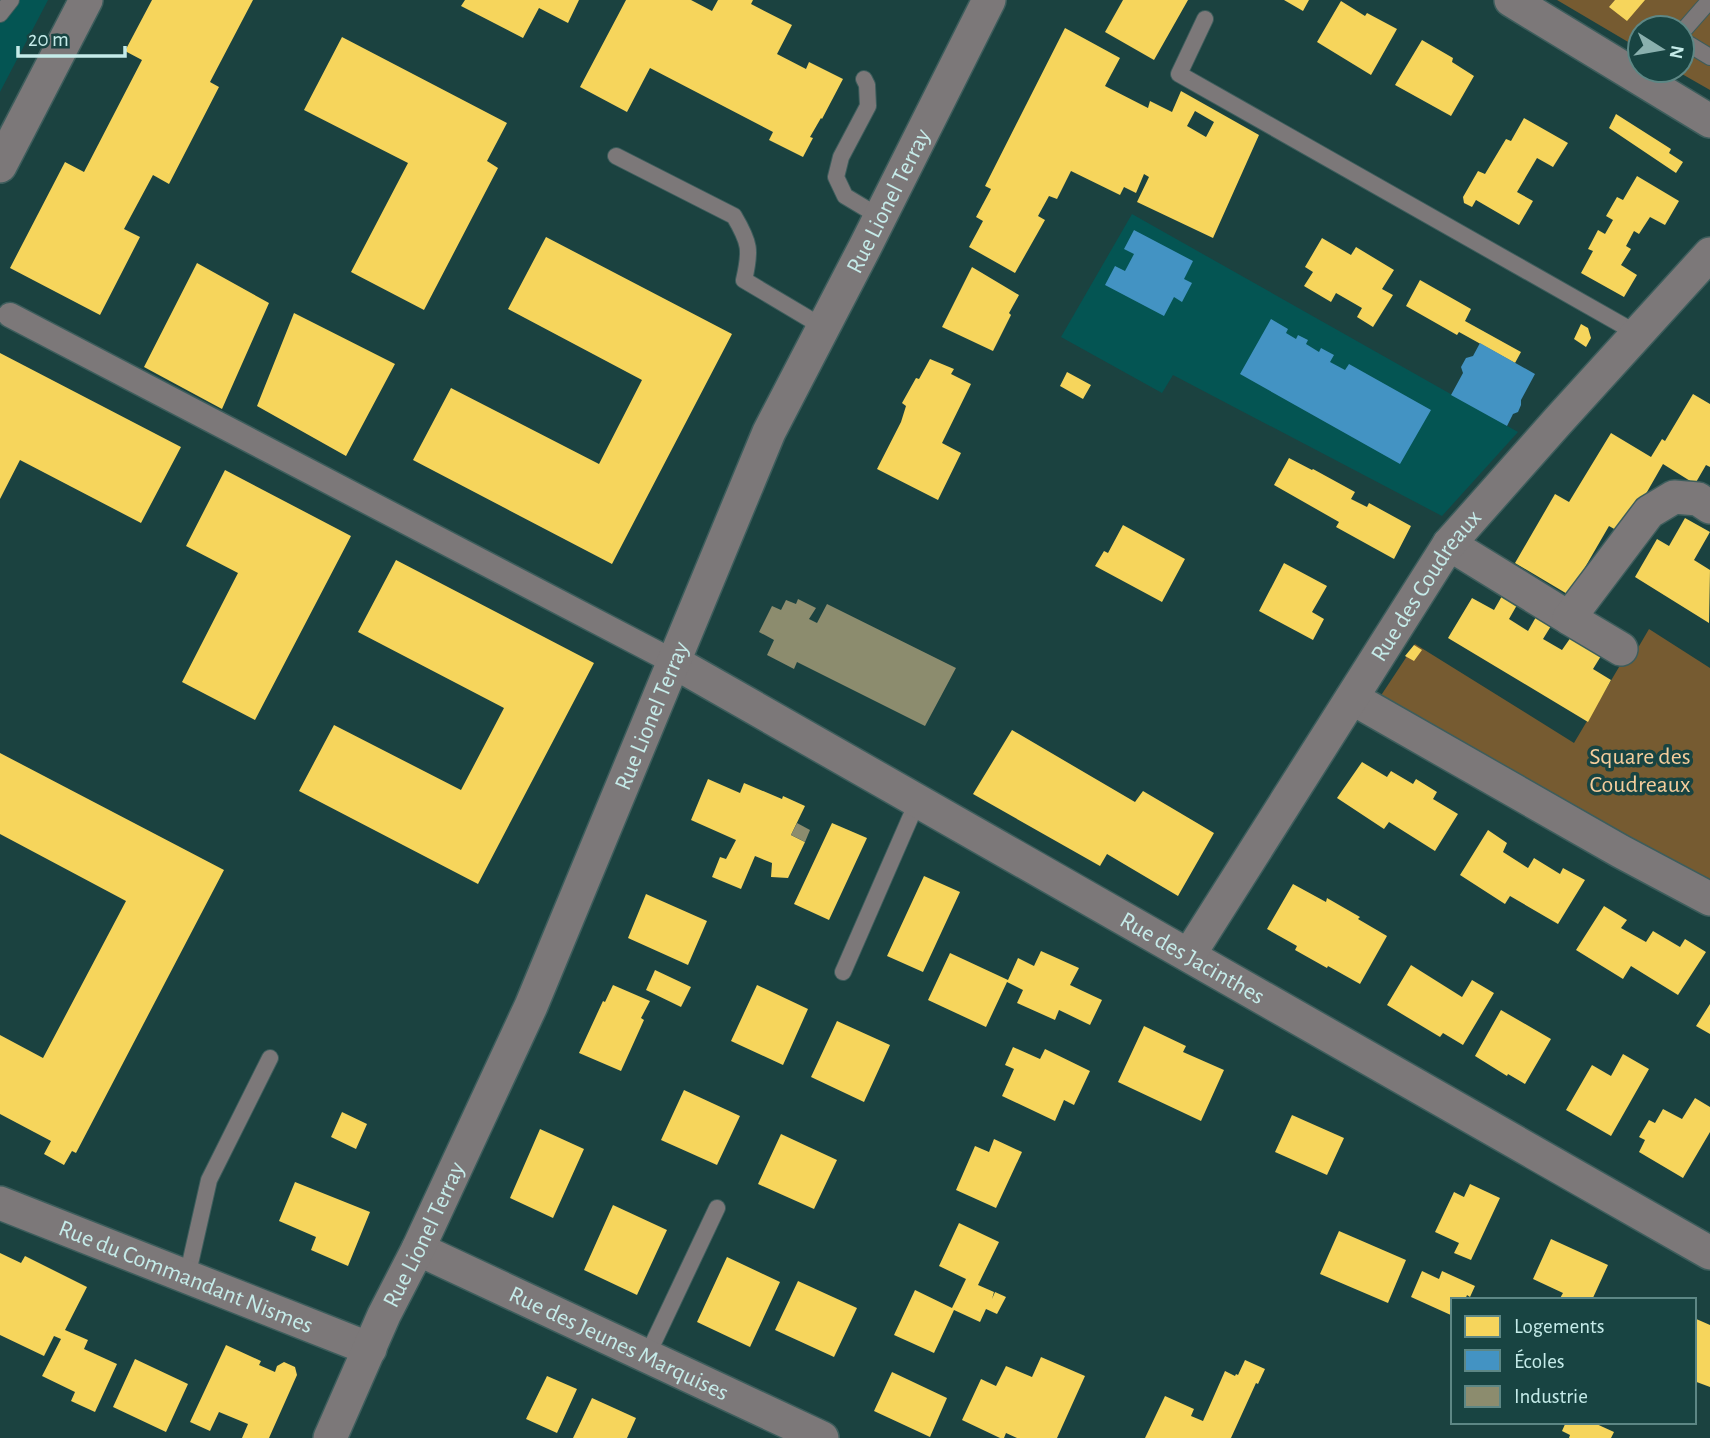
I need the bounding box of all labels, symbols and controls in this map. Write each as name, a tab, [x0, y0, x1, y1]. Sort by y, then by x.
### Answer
scale bar	[18, 14, 124, 58]
north arrow	[1626, 14, 1696, 84]
text: 20 m	[28, 29, 69, 50]
text: N	[1666, 44, 1687, 60]
street label: Rue Lionel Terray	[843, 125, 935, 277]
street label: Rue des Coudreaux	[1367, 505, 1487, 666]
street label: Rue Lionel Terray	[611, 638, 694, 794]
park label: Square des Coudreaux	[1589, 745, 1691, 797]
street label: Rue des Jacinthes	[1116, 908, 1268, 1009]
street label: Rue Lionel Terray	[379, 1159, 470, 1312]
street label: Rue du Commandant Nismes	[55, 1216, 316, 1338]
street label: Rue des Jeunes Marquises	[505, 1282, 732, 1406]
legend	[1451, 1298, 1696, 1424]
text: Logements	[1514, 1316, 1604, 1337]
text: Écoles	[1514, 1349, 1565, 1372]
text: Industrie	[1514, 1386, 1588, 1407]

